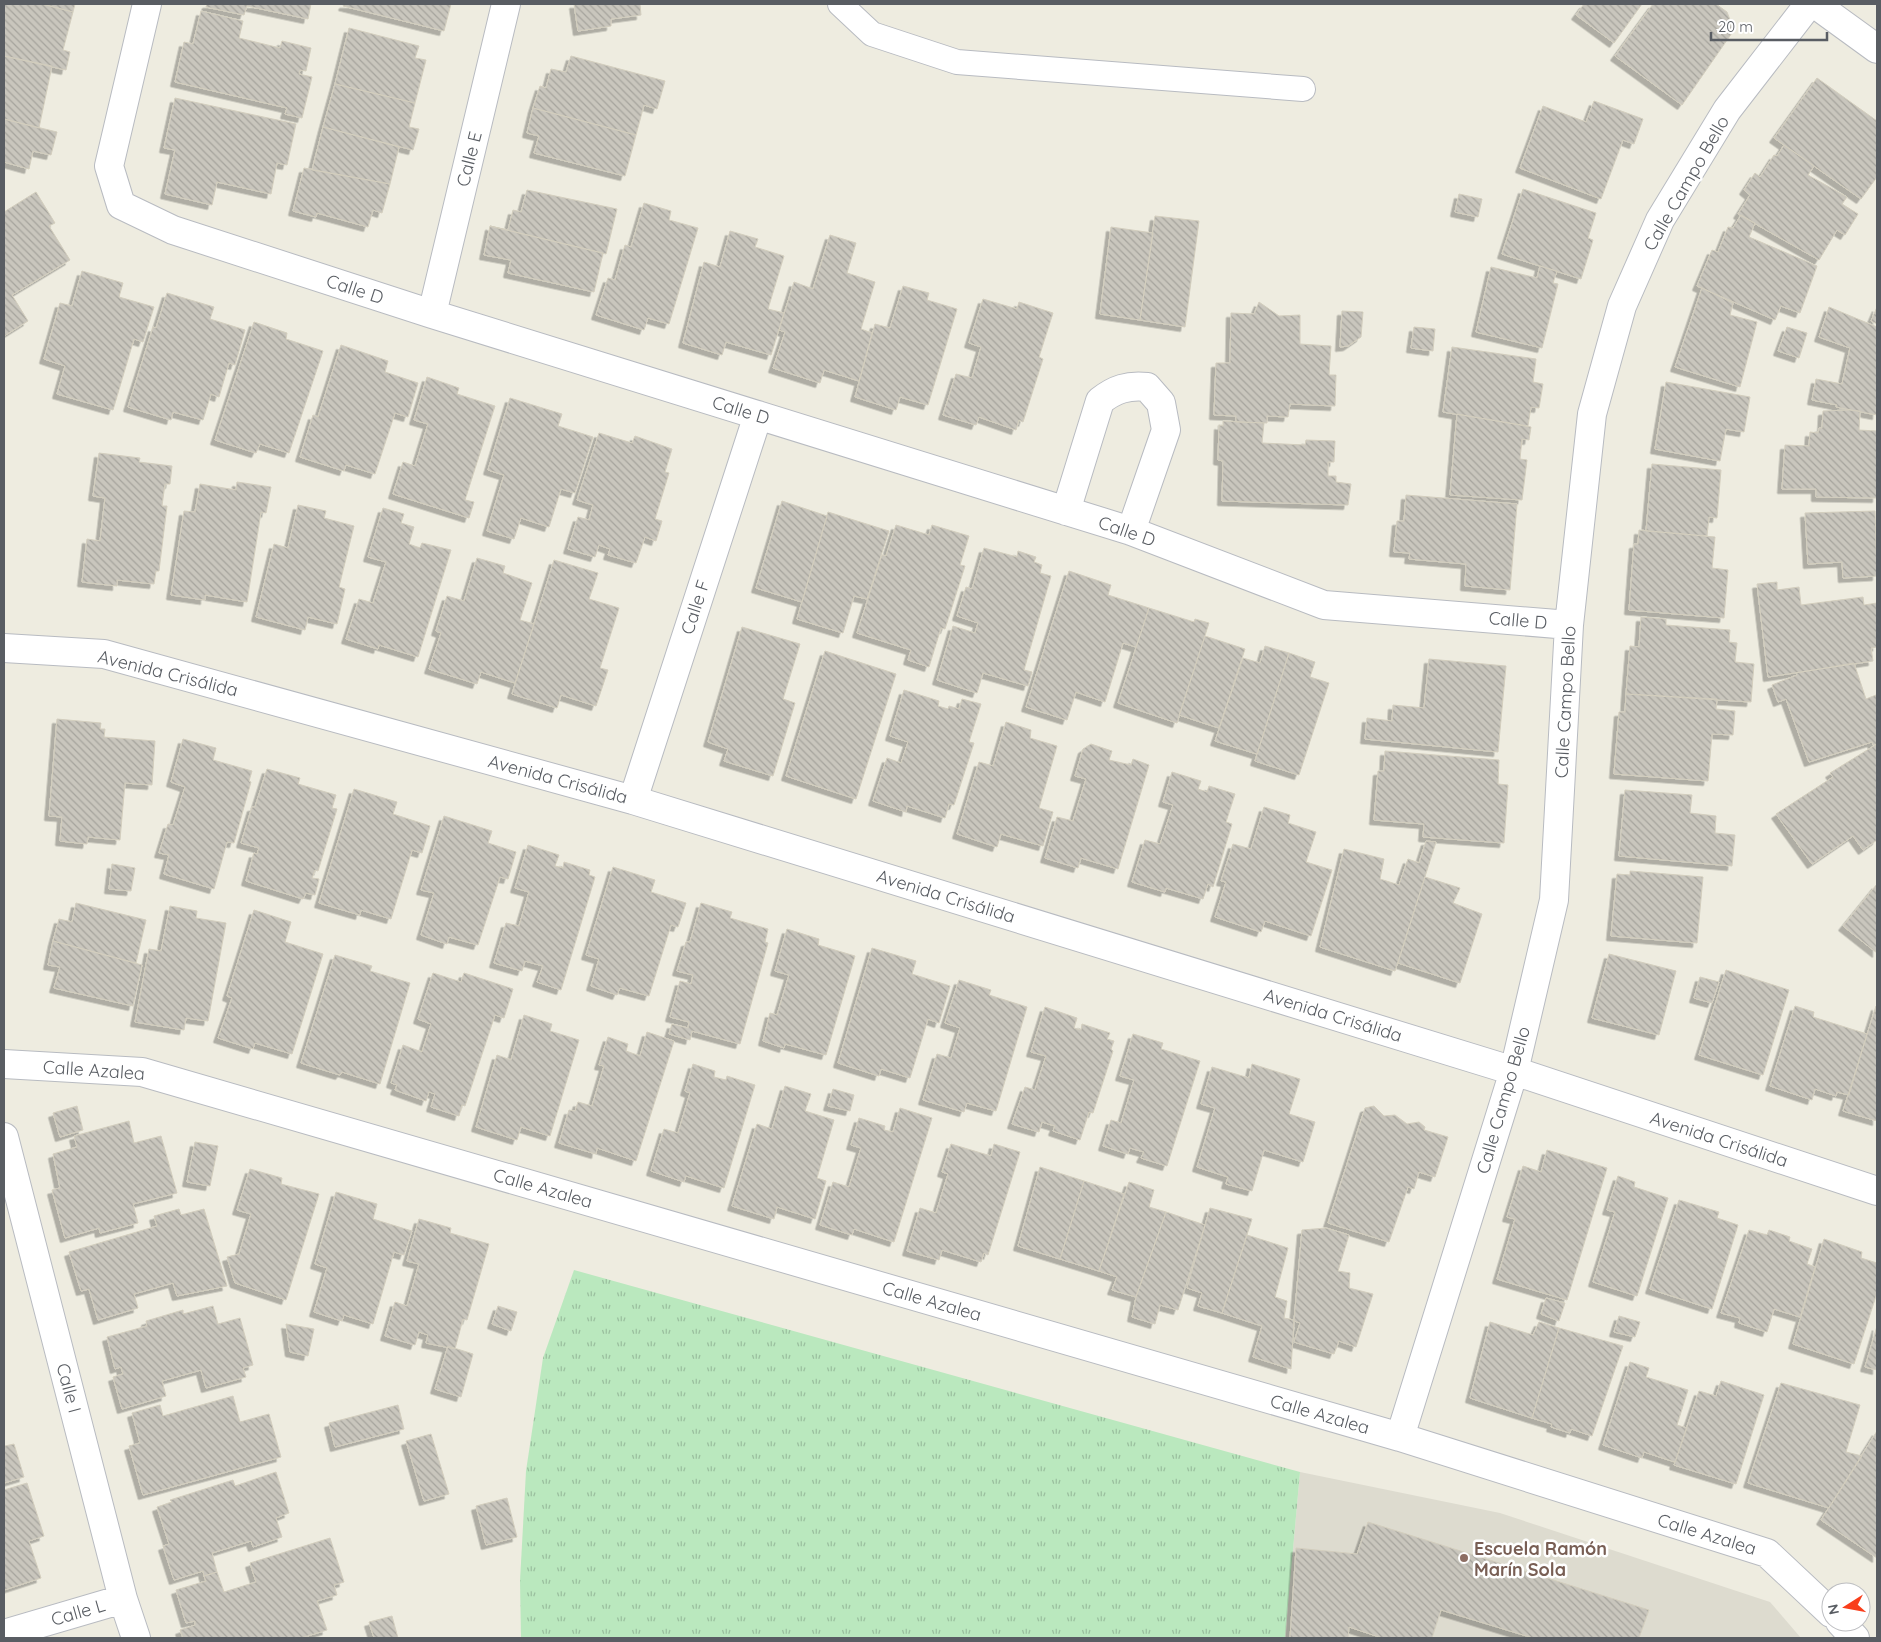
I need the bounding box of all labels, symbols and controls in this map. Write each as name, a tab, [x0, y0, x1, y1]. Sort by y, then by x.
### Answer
scale bar	[1711, 10, 1827, 42]
text: 20 m	[1718, 17, 1753, 36]
street label: Calle Campo Bello	[1638, 111, 1734, 255]
street label: Calle E	[451, 129, 487, 189]
street label: Calle D	[323, 269, 387, 309]
street label: Calle D	[710, 390, 773, 430]
street label: Calle D	[1095, 511, 1159, 551]
street label: Calle F	[675, 577, 715, 637]
street label: Calle D	[1488, 606, 1548, 634]
street label: Calle Campo Bello	[1550, 625, 1580, 779]
street label: Avenida Crisálida	[96, 644, 240, 702]
street label: Avenida Crisálida	[486, 749, 630, 809]
street label: Avenida Crisálida	[874, 864, 1018, 928]
street label: Avenida Crisálida	[1261, 983, 1405, 1047]
street label: Calle Campo Bello	[1471, 1024, 1535, 1176]
street label: Calle Azalea	[42, 1055, 146, 1085]
street label: Avenida Crisálida	[1647, 1106, 1791, 1172]
street label: Calle Azalea	[491, 1163, 595, 1213]
street label: Calle Azalea	[880, 1276, 984, 1326]
street label: Calle I	[51, 1361, 87, 1415]
street label: Calle Azalea	[1268, 1389, 1372, 1439]
street label: Calle Azalea	[1655, 1508, 1759, 1560]
place label: Escuela Ramón Marín Sola	[1474, 1537, 1607, 1581]
marker: Escuela Ramón Marín Sola	[1458, 1552, 1470, 1564]
north arrow	[1821, 1582, 1871, 1632]
street label: Calle L	[48, 1593, 108, 1631]
text: N	[1823, 1603, 1843, 1616]

